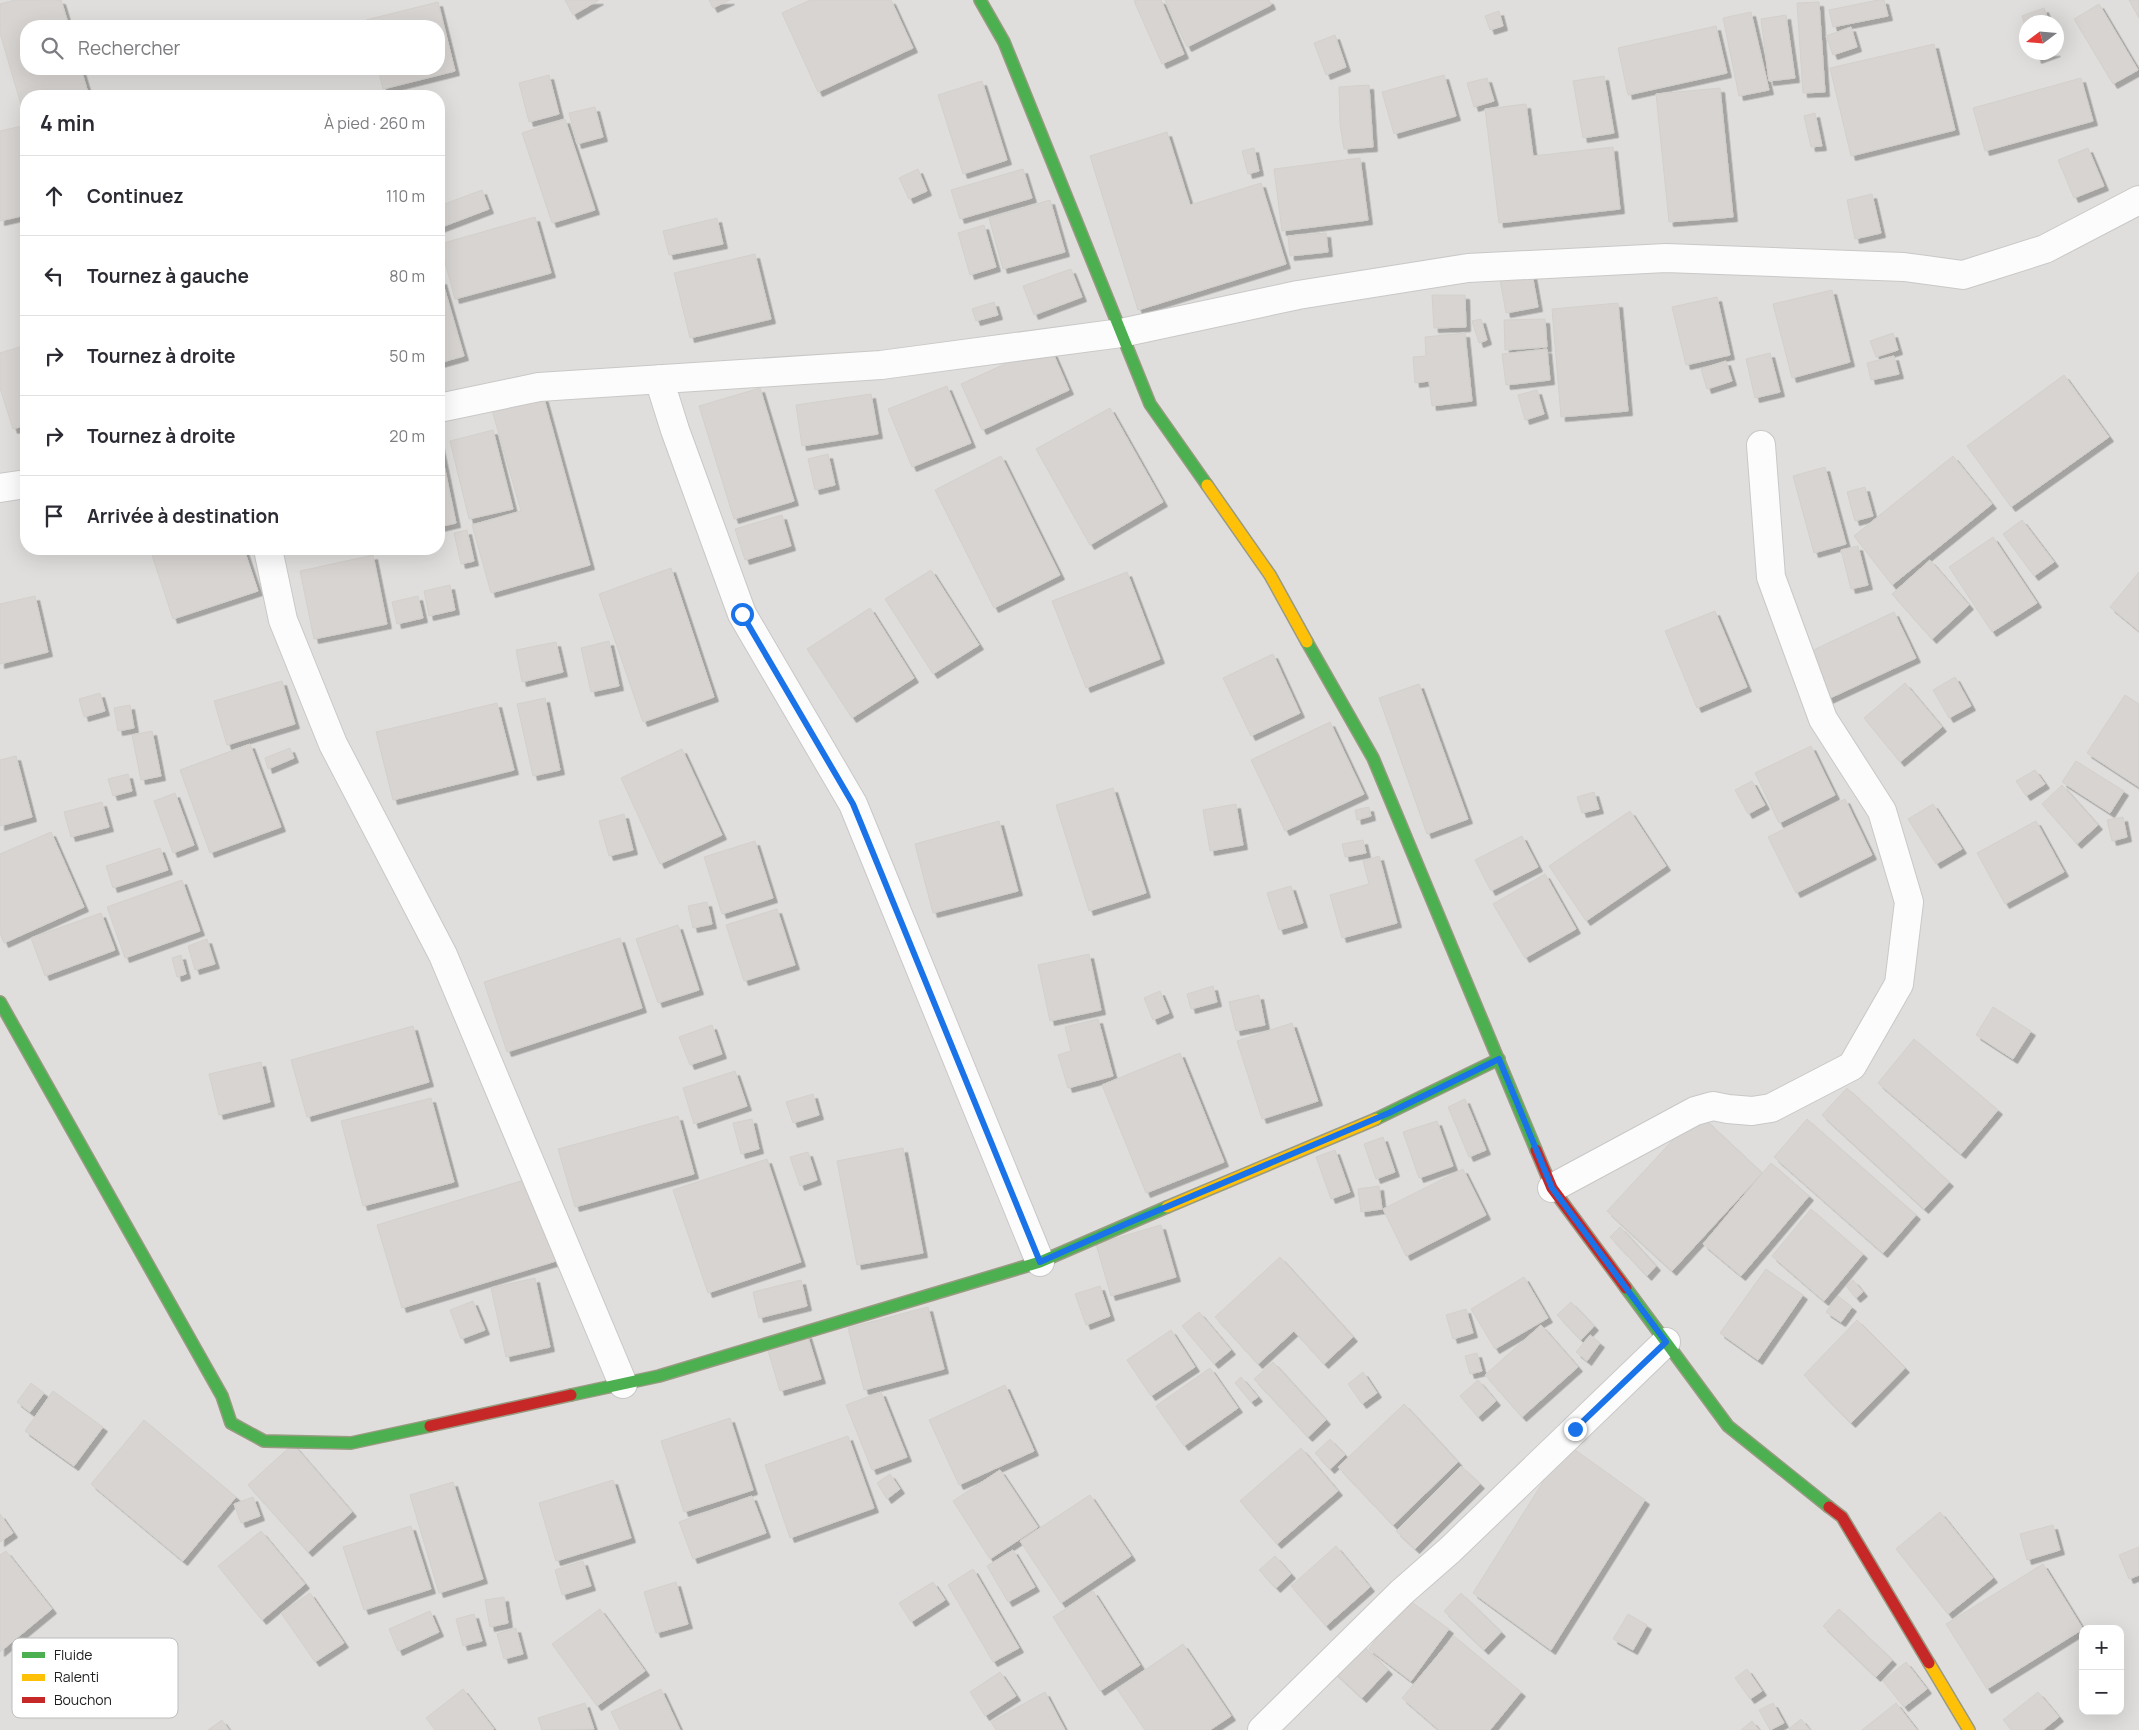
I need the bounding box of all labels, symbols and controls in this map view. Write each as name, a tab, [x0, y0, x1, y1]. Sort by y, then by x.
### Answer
north arrow	[2019, 15, 2064, 60]
search box	[20, 20, 445, 75]
icon: search	[38, 34, 66, 62]
text: Rechercher	[78, 35, 180, 61]
text: 4 min	[40, 109, 95, 137]
text: À pied · 260 m	[324, 112, 425, 134]
icon: ahead	[40, 182, 68, 210]
text: Continuez	[87, 183, 184, 209]
text: 110 m	[386, 185, 425, 207]
icon: left	[40, 262, 68, 290]
text: Tournez à gauche	[87, 263, 249, 289]
text: 80 m	[389, 265, 425, 287]
icon: right	[40, 342, 68, 370]
text: Tournez à droite	[87, 343, 235, 369]
text: 50 m	[389, 345, 425, 367]
icon: right	[40, 422, 68, 450]
text: Tournez à droite	[87, 423, 235, 449]
text: 20 m	[389, 425, 425, 447]
icon: arrive	[40, 502, 68, 530]
text: Arrivée à destination	[87, 503, 279, 529]
route start	[731, 603, 754, 626]
route end	[1564, 1418, 1587, 1441]
map controls	[2079, 1625, 2124, 1715]
button: +	[2079, 1625, 2124, 1670]
legend	[12, 1638, 178, 1718]
text: Fluide	[54, 1645, 92, 1664]
text: Ralenti	[54, 1667, 99, 1686]
button: −	[2079, 1670, 2124, 1715]
text: Bouchon	[54, 1690, 112, 1709]

